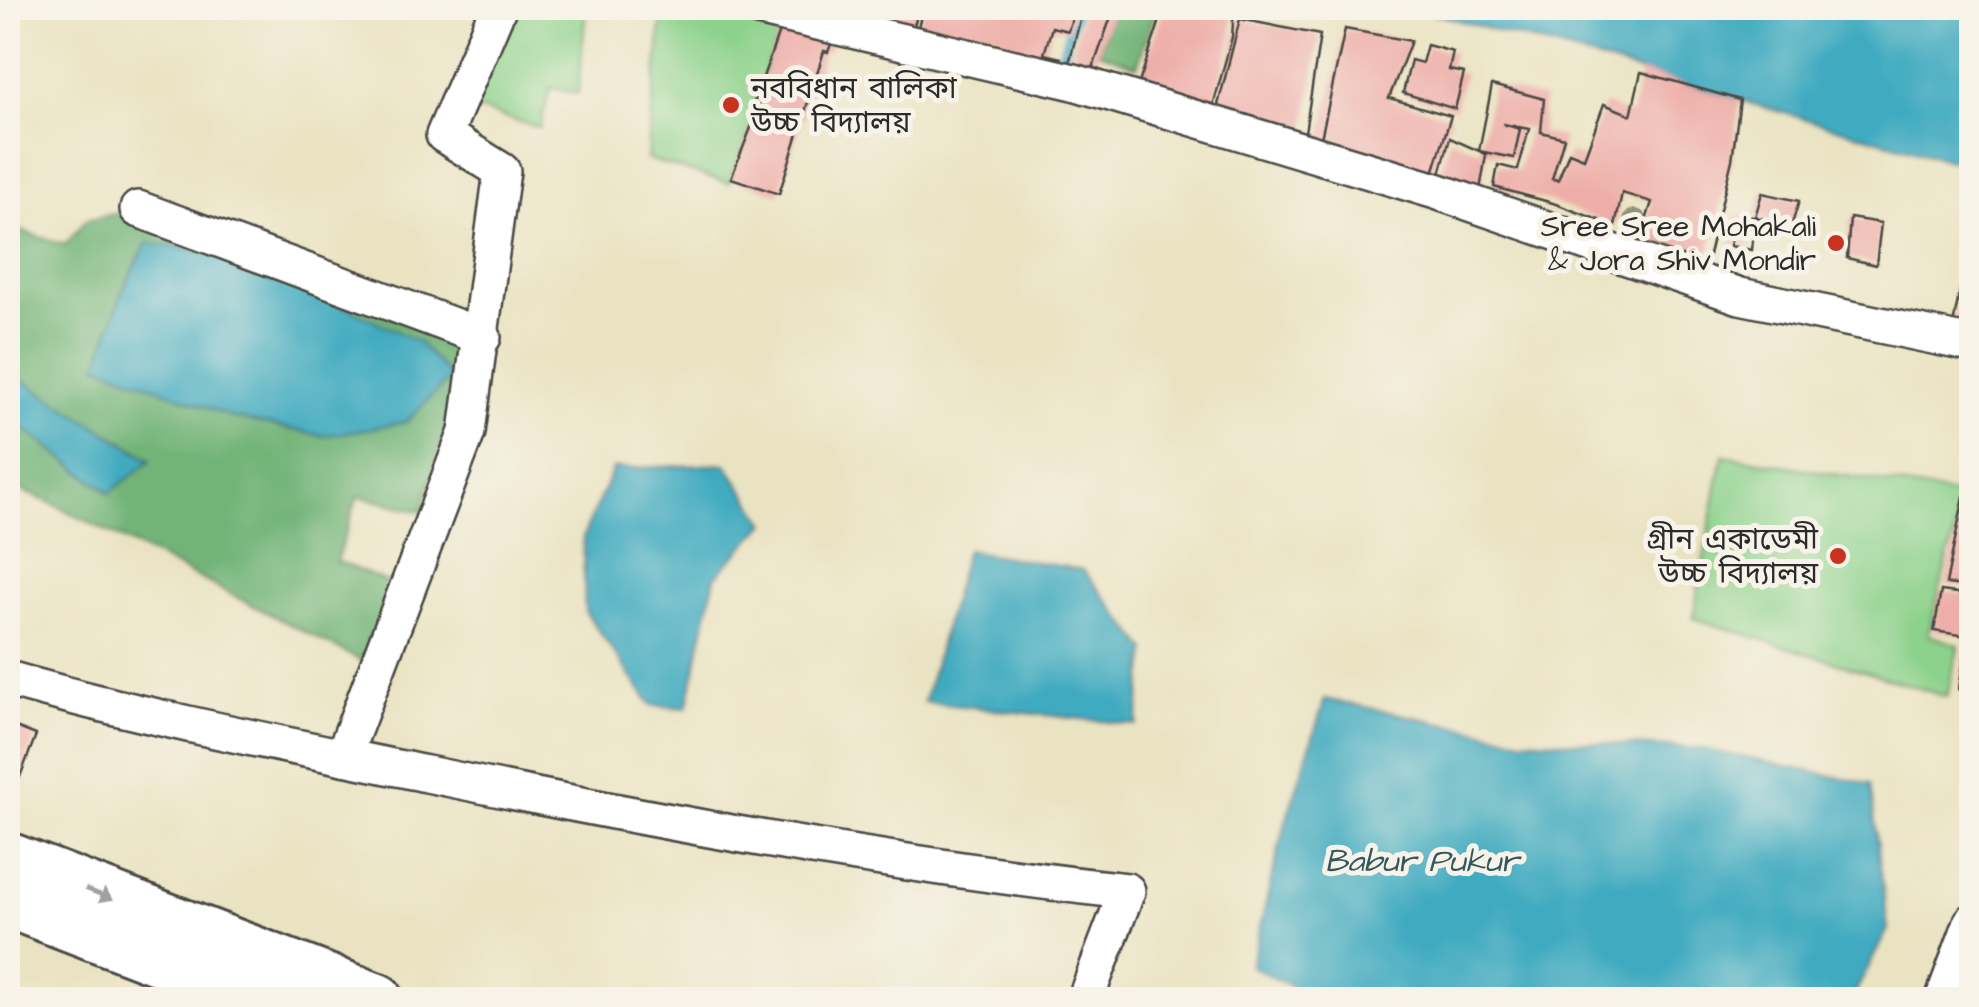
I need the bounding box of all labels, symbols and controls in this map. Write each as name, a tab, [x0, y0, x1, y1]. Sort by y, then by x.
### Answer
place label: নববিধান বালিকা উচ্চ বিদ্যালয়	[750, 68, 958, 144]
marker: নববিধান বালিকা উচ্চ বিদ্যালয়	[720, 94, 742, 116]
place label: Sree Sree Mohakali & Jora Shiv Mondir	[1541, 206, 1816, 282]
marker: Sree Sree Mohakali & Jora Shiv Mondir	[1825, 232, 1847, 254]
place label: গ্রীন একাডেমী উচ্চ বিদ্যালয়	[1646, 519, 1819, 595]
marker: গ্রীন একাডেমী উচ্চ বিদ্যালয়	[1827, 545, 1849, 567]
water label: Babur Pukur	[1325, 839, 1522, 884]
one-way arrow	[84, 887, 114, 902]

